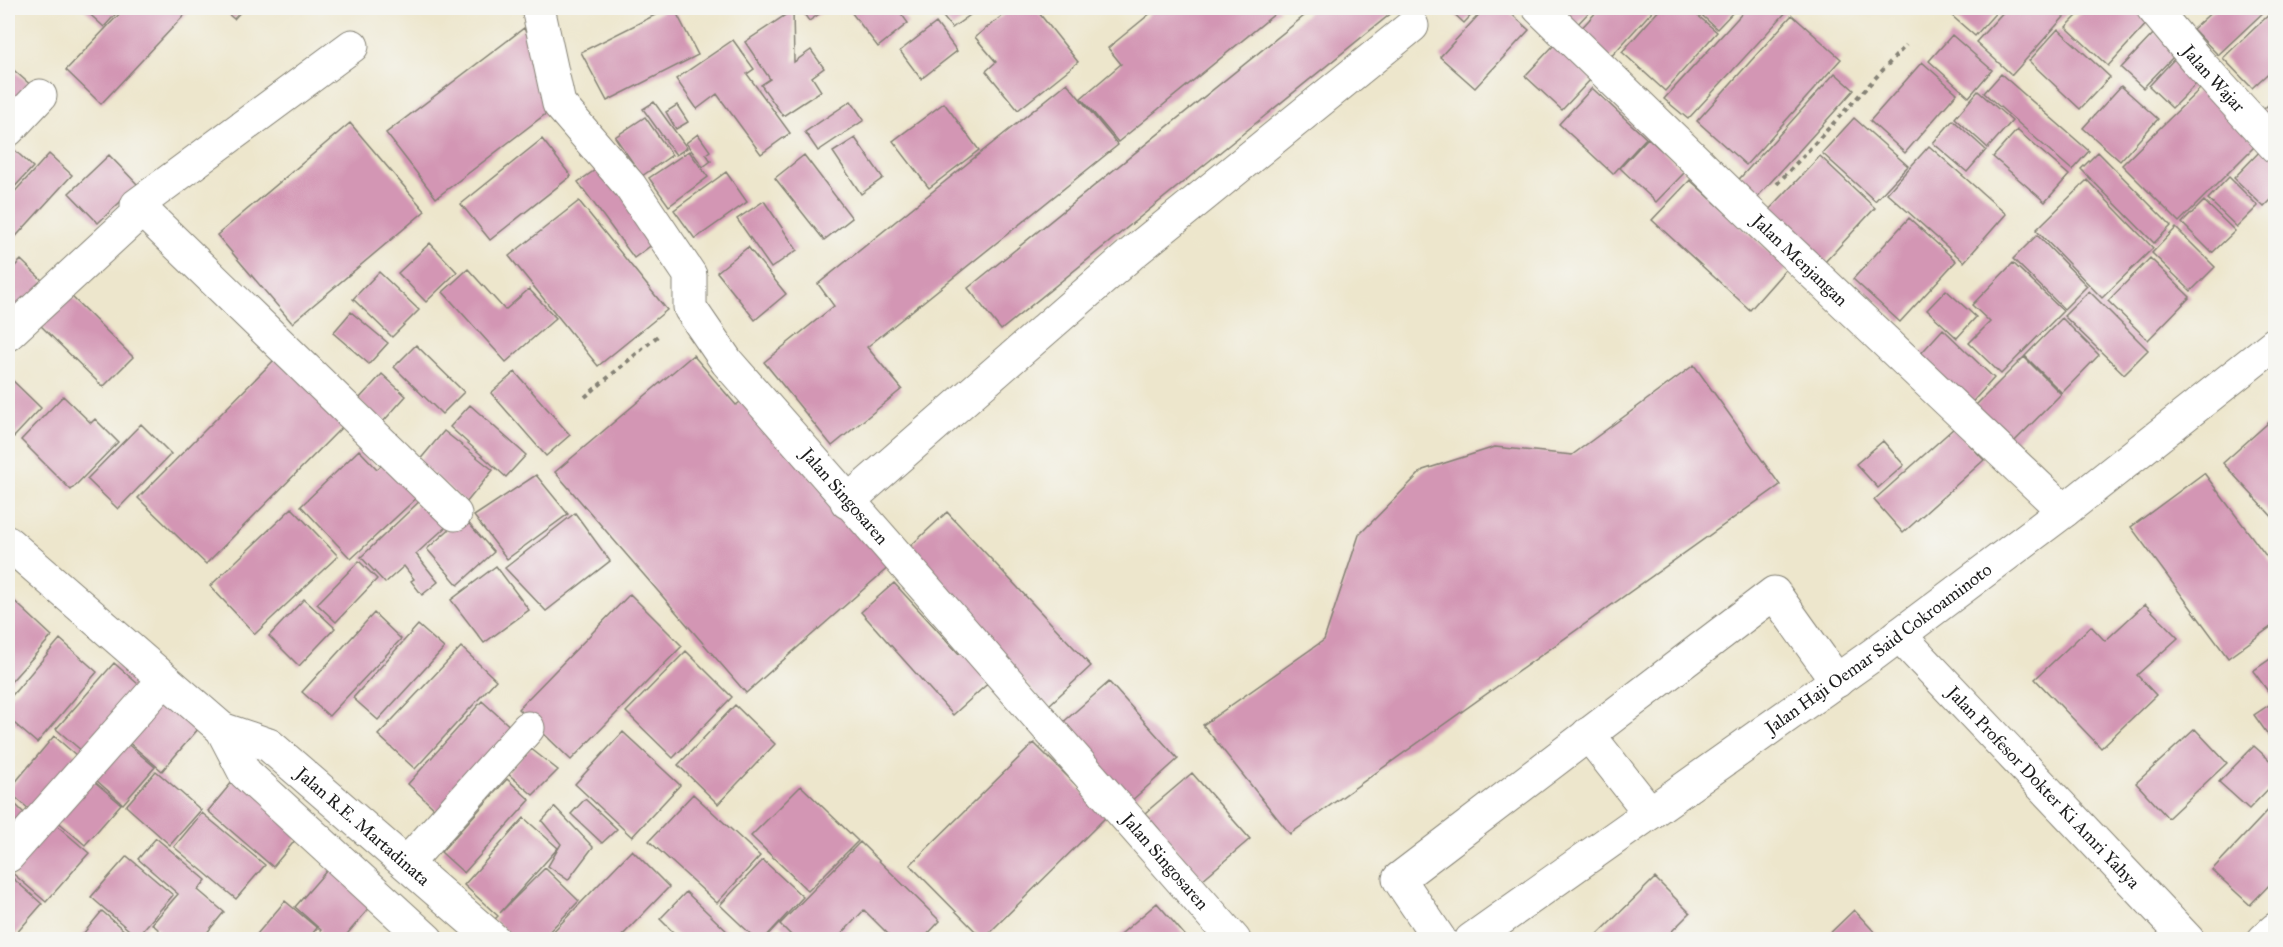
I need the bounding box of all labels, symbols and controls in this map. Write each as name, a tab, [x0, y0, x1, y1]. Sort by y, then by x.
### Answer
street label: Jalan Wajar	[2175, 39, 2250, 117]
street label: Jalan Menjangan	[1745, 208, 1853, 311]
street label: Jalan Singosaren	[794, 442, 893, 549]
street label: Jalan Haji Oemar Said Cokroaminoto	[1759, 558, 1996, 741]
street label: Jalan Profesor Dokter Ki Amri Yahya	[1940, 680, 2145, 894]
street label: Jalan R.E. Martadinata	[289, 761, 435, 891]
street label: Jalan Singosaren	[1115, 807, 1214, 915]

